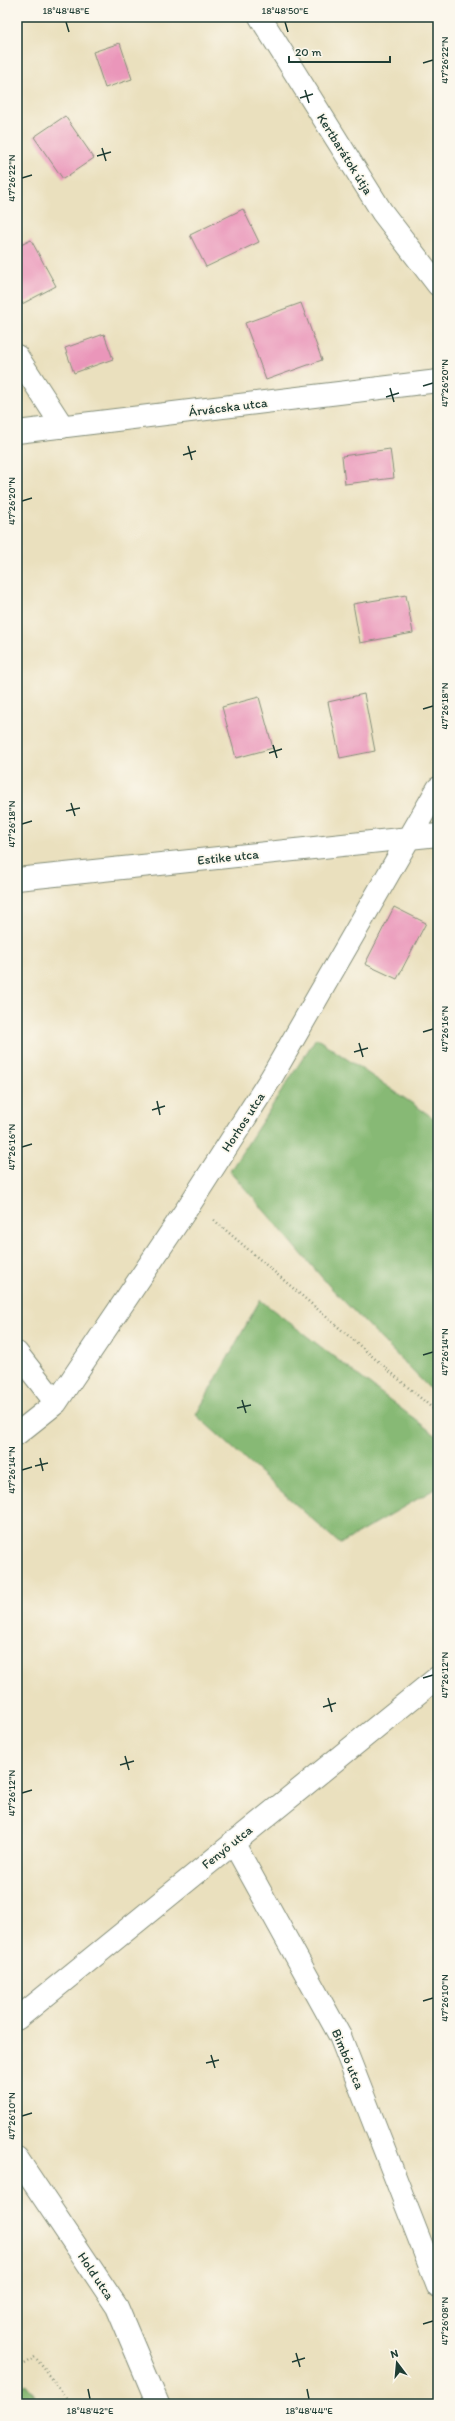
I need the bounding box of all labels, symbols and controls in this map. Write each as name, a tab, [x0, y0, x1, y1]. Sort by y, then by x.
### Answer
text: 18°48'48"E	[42, 4, 90, 17]
text: 18°48'50"E	[262, 4, 309, 17]
text: 47°26'22"N	[438, 36, 451, 84]
scale bar	[289, 38, 390, 64]
text: 20 m	[295, 45, 322, 59]
street label: Kertbarátok útja	[314, 111, 376, 197]
text: 47°26'22"N	[5, 154, 18, 202]
text: 47°26'20"N	[438, 359, 451, 407]
street label: Árvácska utca	[188, 395, 269, 419]
text: 47°26'20"N	[5, 477, 18, 525]
text: 47°26'18"N	[438, 682, 451, 729]
text: 47°26'18"N	[5, 800, 18, 847]
street label: Estike utca	[196, 846, 260, 868]
text: 47°26'16"N	[438, 1005, 451, 1052]
street label: Horhos utca	[218, 1089, 268, 1154]
text: 47°26'16"N	[5, 1123, 18, 1170]
text: 47°26'14"N	[438, 1328, 451, 1376]
text: 47°26'14"N	[5, 1446, 18, 1494]
text: 47°26'12"N	[438, 1651, 451, 1698]
text: 47°26'12"N	[5, 1769, 18, 1816]
street label: Fenyő utca	[199, 1822, 255, 1872]
text: 47°26'10"N	[438, 1974, 451, 2022]
street label: Bimbó utca	[329, 2027, 367, 2092]
text: 47°26'10"N	[5, 2092, 18, 2140]
street label: Hold utca	[75, 2249, 117, 2303]
text: 47°26'08"N	[438, 2297, 451, 2345]
north arrow	[377, 2343, 417, 2383]
text: N	[389, 2347, 400, 2361]
text: 18°48'42"E	[67, 2404, 114, 2417]
text: 18°48'44"E	[285, 2404, 333, 2417]

